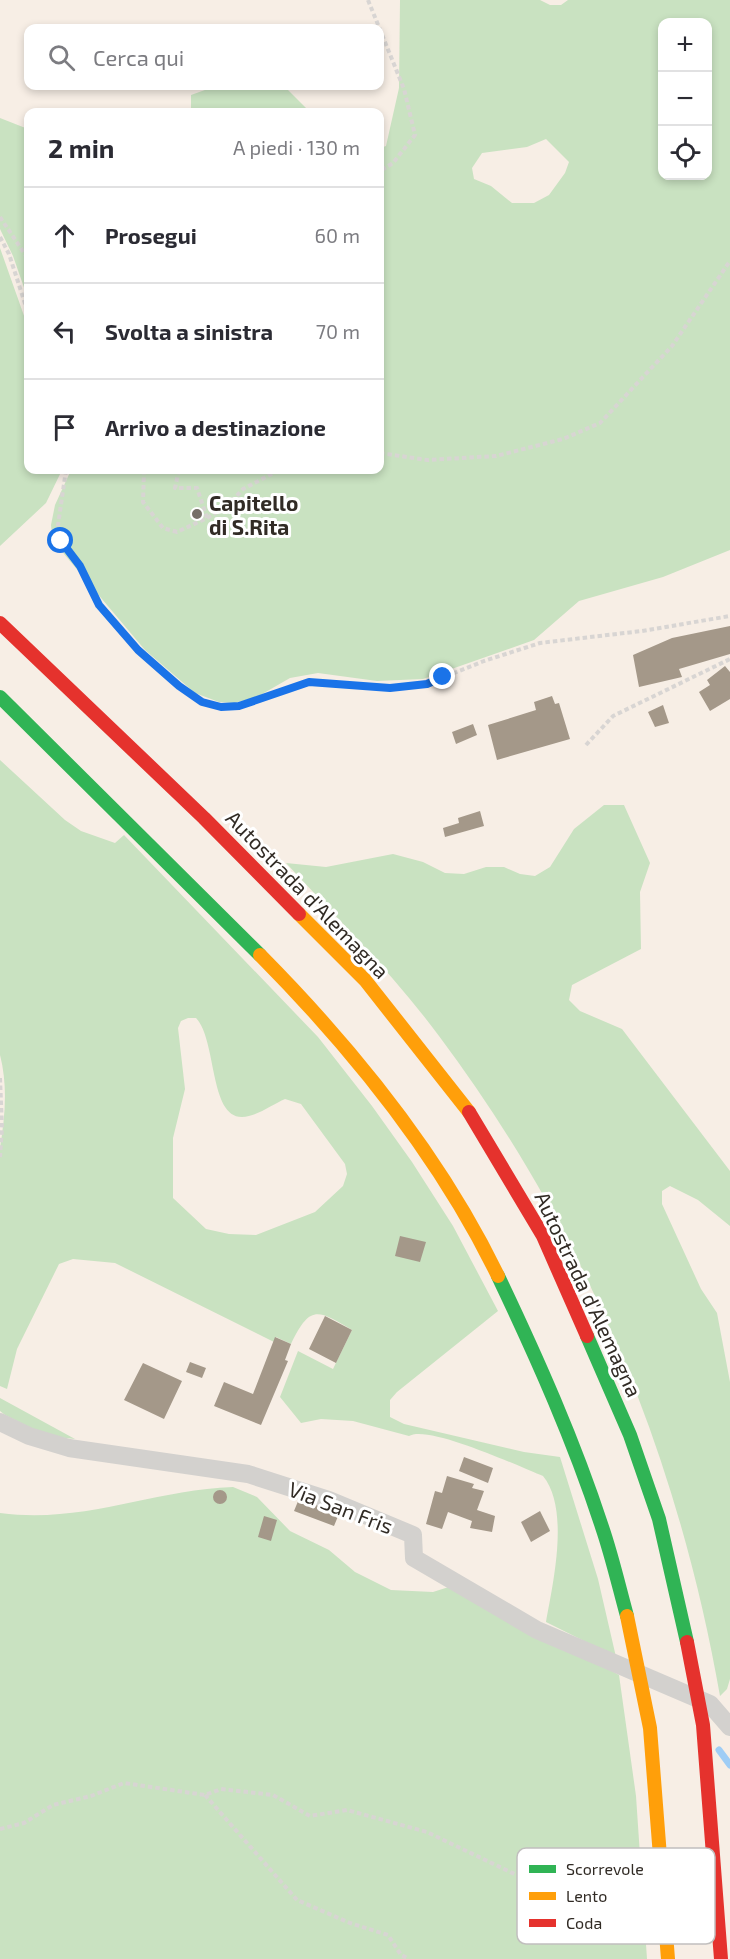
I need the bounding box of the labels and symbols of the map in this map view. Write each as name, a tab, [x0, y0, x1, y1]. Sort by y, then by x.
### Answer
place label: Capitello di S.Rita	[209, 490, 298, 539]
marker: Capitello di S.Rita	[190, 507, 204, 521]
route start	[47, 527, 73, 553]
route end	[429, 663, 455, 689]
street label: Autostrada d'Alemagna	[221, 805, 395, 983]
street label: Autostrada d'Alemagna	[530, 1187, 648, 1401]
street label: Via San Fris	[285, 1476, 397, 1538]
legend	[517, 1848, 715, 1944]
text: Scorrevole	[566, 1859, 644, 1878]
text: Lento	[566, 1886, 607, 1905]
text: Coda	[566, 1913, 602, 1932]

